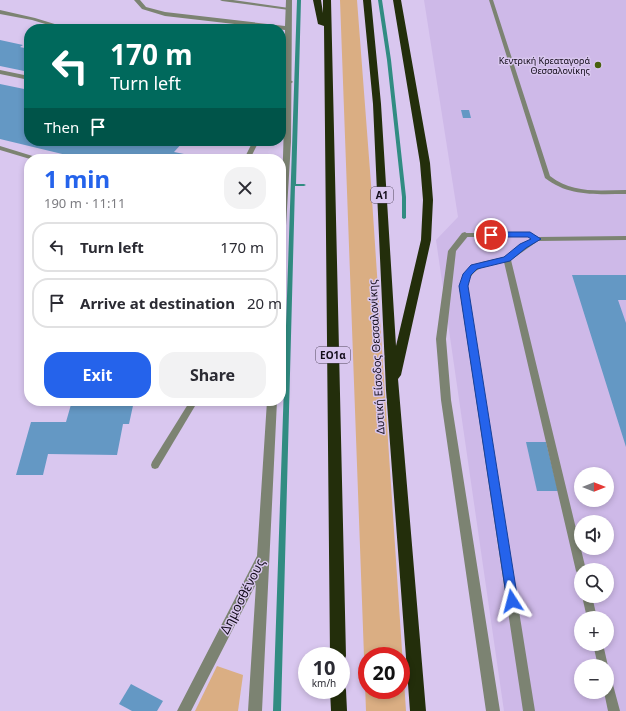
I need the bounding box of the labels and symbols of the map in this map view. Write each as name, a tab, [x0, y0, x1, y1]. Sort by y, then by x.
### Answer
place label: Κεντρική Κρεαταγορά Θεσσαλονίκης	[499, 54, 591, 77]
marker: Κεντρική Κρεαταγορά Θεσσαλονίκης	[593, 60, 603, 70]
road number: Α1	[371, 187, 393, 203]
pin	[474, 218, 508, 252]
street label: Δυτική Είσοδος Θεσσαλονίκης	[364, 279, 388, 435]
road number: ΕΟ1α	[316, 347, 350, 363]
north arrow	[574, 467, 614, 507]
street label: Δημοσθένους	[215, 555, 269, 637]
position arrow	[491, 580, 533, 622]
speed limit sign: 20	[358, 647, 410, 699]

